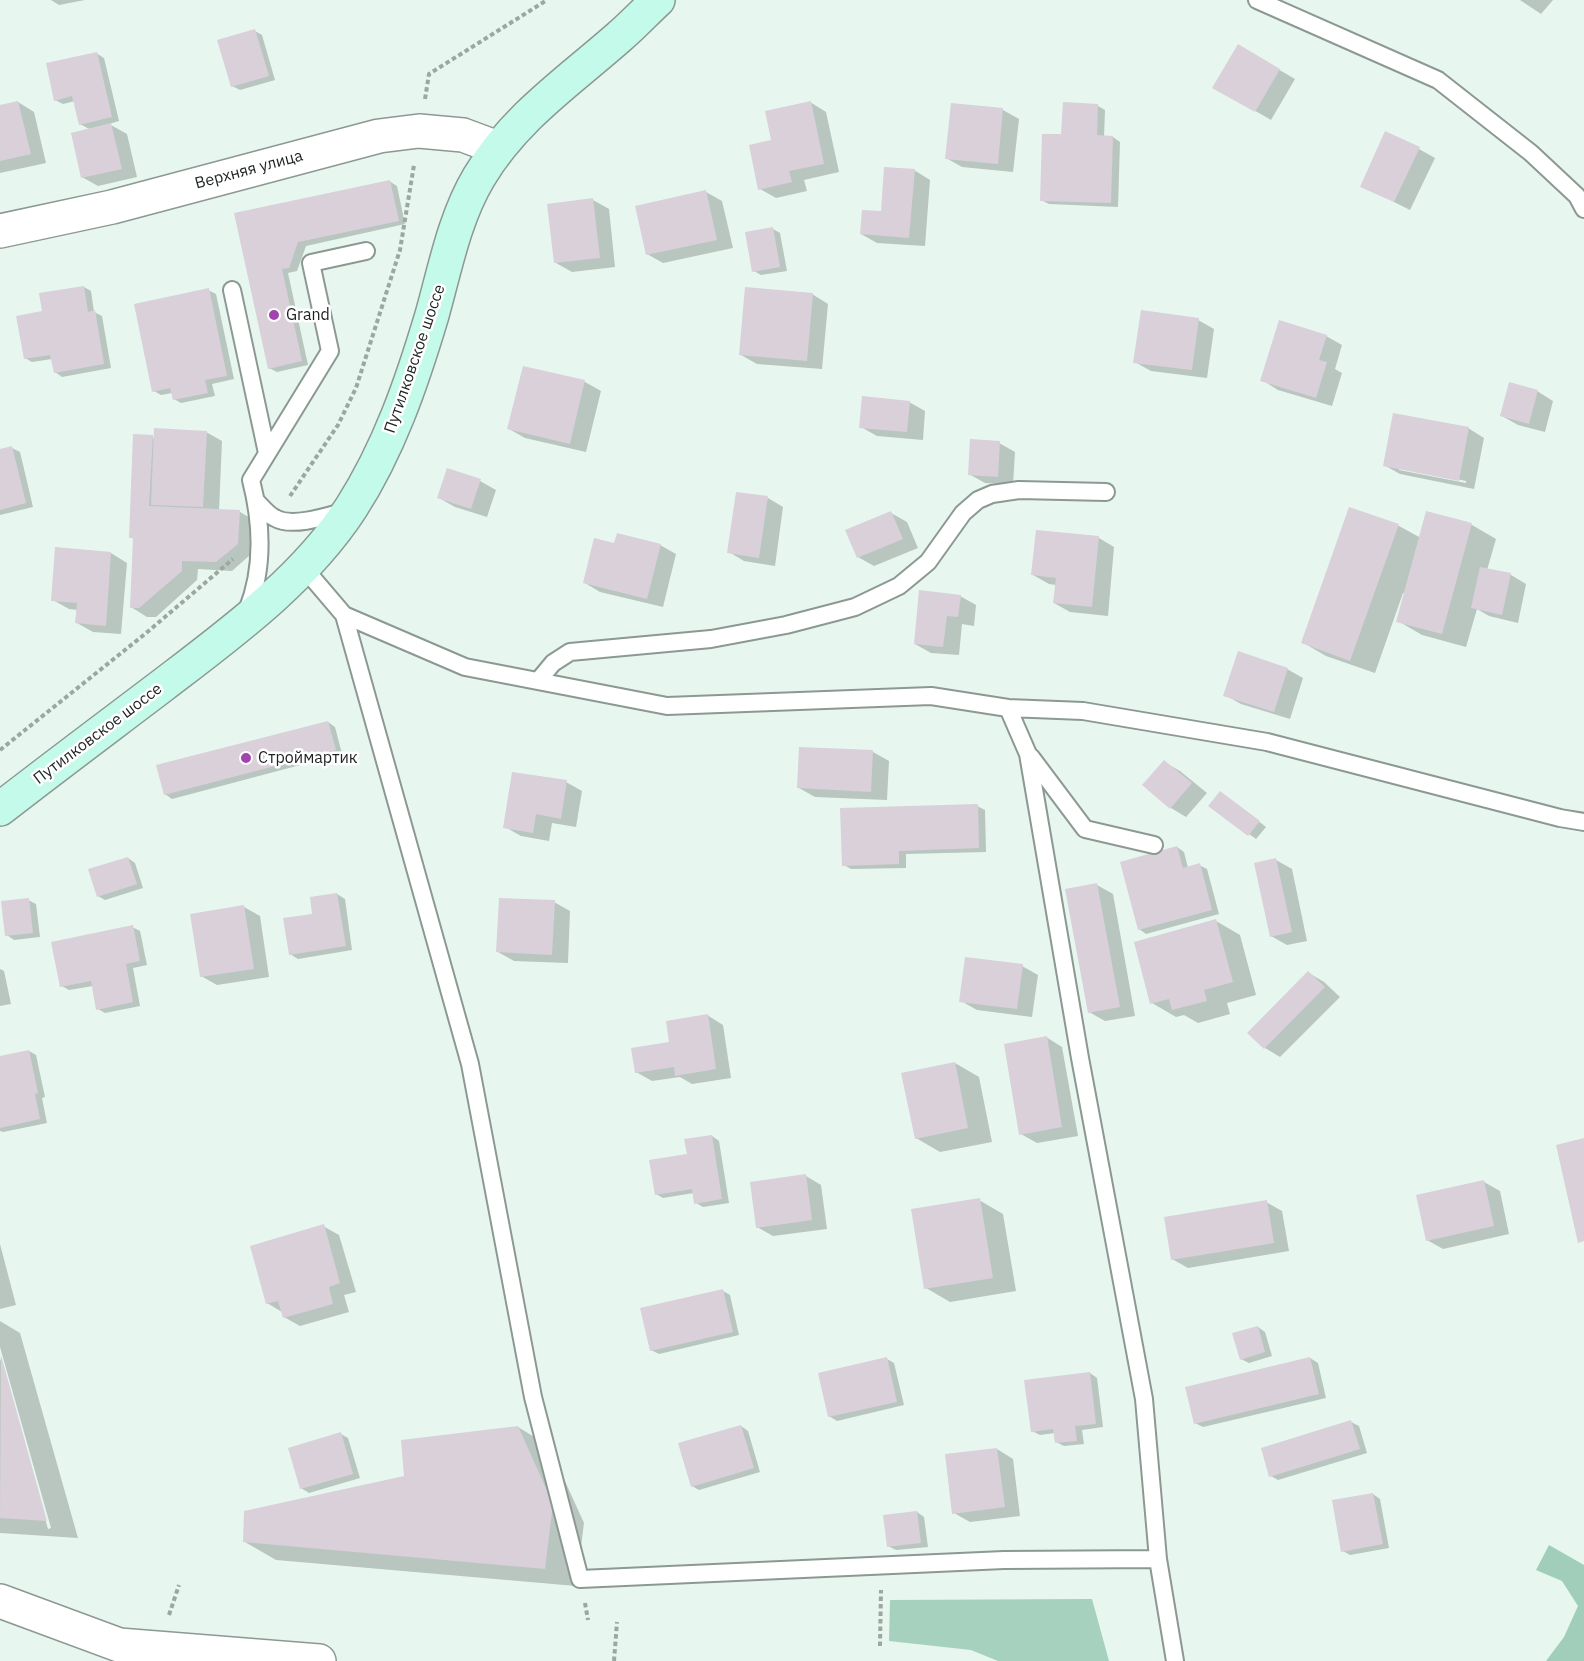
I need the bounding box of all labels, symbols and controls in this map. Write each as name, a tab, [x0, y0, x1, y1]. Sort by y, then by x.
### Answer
street label: Верхняя улица	[193, 146, 305, 194]
street label: Путилковское шоссе	[381, 282, 449, 436]
place label: Grand	[286, 305, 330, 325]
marker: Grand	[267, 308, 281, 322]
street label: Путилковское шоссе	[30, 679, 166, 789]
place label: Строймартик	[258, 748, 358, 768]
marker: Строймартик	[239, 751, 253, 765]

